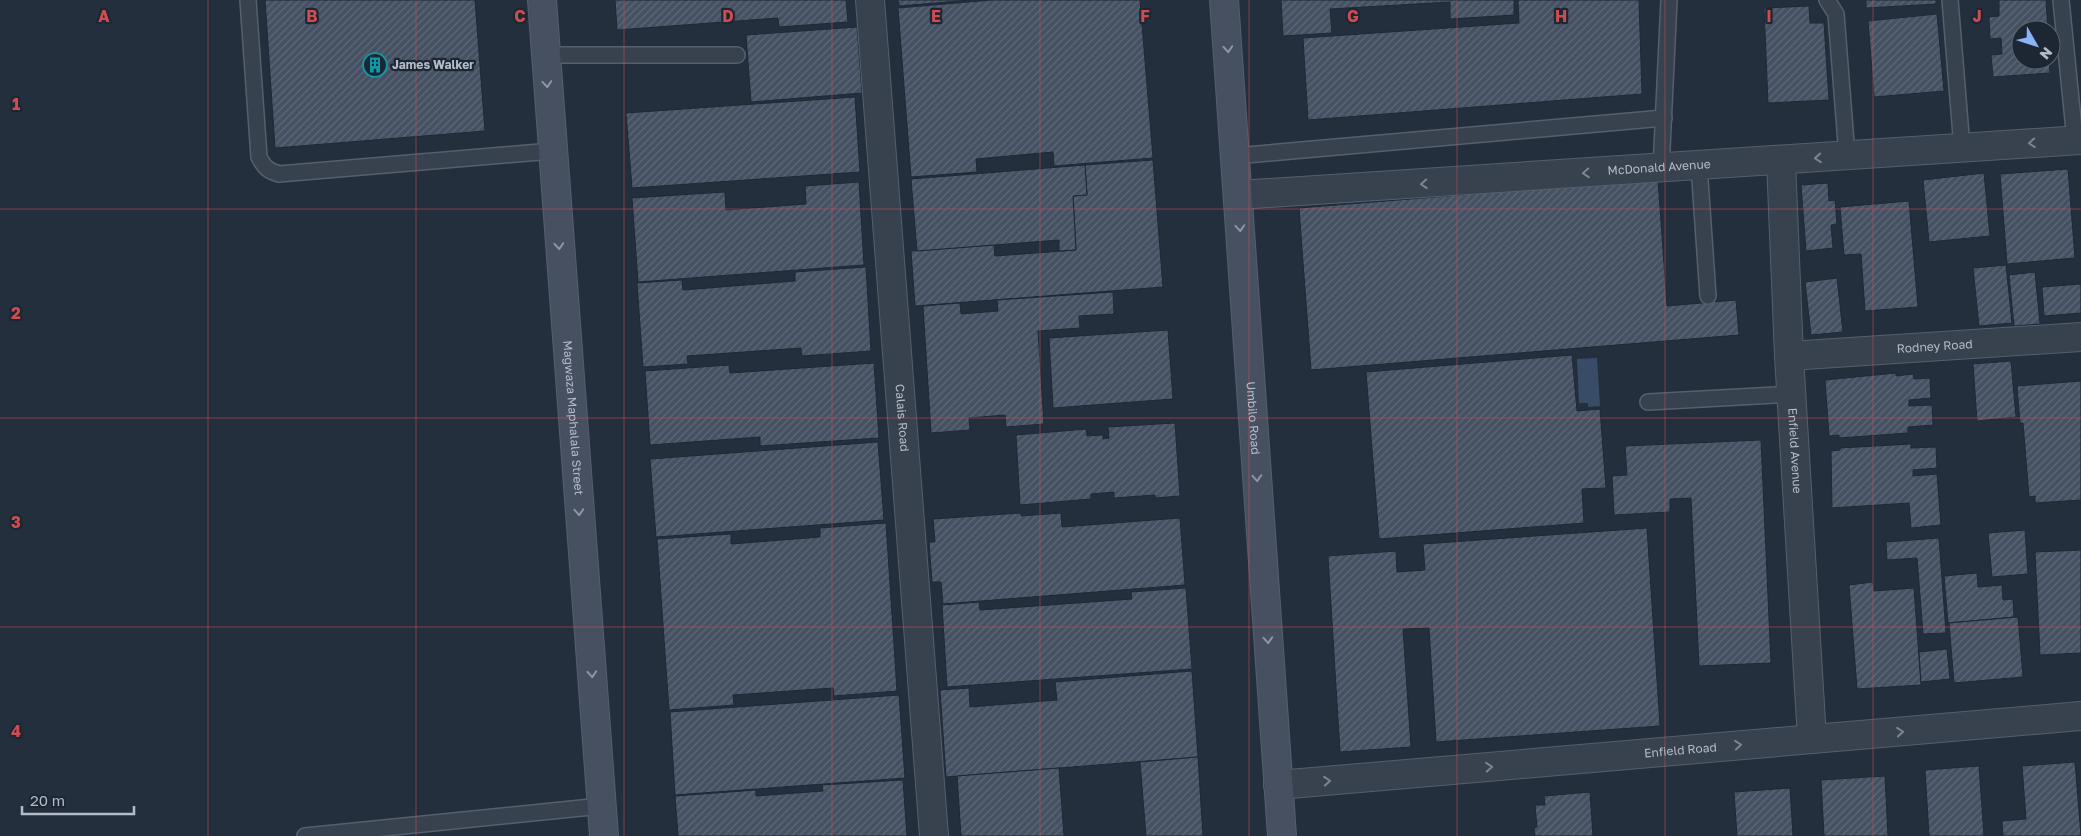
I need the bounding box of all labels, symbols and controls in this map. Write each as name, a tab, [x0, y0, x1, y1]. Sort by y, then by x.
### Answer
text: A	[98, 6, 110, 26]
text: B	[306, 6, 318, 26]
text: C	[514, 6, 526, 26]
text: D	[722, 6, 734, 26]
text: E	[931, 6, 941, 26]
text: F	[1140, 6, 1150, 26]
text: G	[1347, 6, 1359, 26]
text: H	[1555, 6, 1567, 26]
text: I	[1766, 6, 1772, 26]
text: J	[1972, 6, 1982, 26]
north arrow	[2011, 20, 2061, 70]
text: N	[2037, 44, 2056, 63]
one-way arrow	[1222, 45, 1233, 53]
building icon: James Walker	[362, 52, 388, 78]
place label: James Walker	[392, 57, 474, 72]
one-way arrow	[542, 80, 553, 88]
text: 1	[12, 94, 20, 114]
one-way arrow	[2028, 138, 2036, 149]
one-way arrow	[1814, 153, 1822, 164]
street label: McDonald Avenue	[1607, 156, 1711, 178]
one-way arrow	[1582, 168, 1590, 179]
one-way arrow	[1419, 178, 1427, 189]
one-way arrow	[1235, 224, 1246, 232]
one-way arrow	[553, 242, 564, 250]
text: 2	[11, 303, 21, 323]
street label: Rodney Road	[1896, 336, 1973, 356]
street label: Magwaza Maphalala Street	[560, 340, 587, 496]
street label: Umbilo Road	[1243, 381, 1264, 455]
street label: Calais Road	[892, 383, 913, 452]
street label: Enfield Avenue	[1785, 407, 1805, 494]
one-way arrow	[1252, 474, 1263, 482]
one-way arrow	[574, 509, 585, 517]
text: 3	[11, 512, 21, 532]
one-way arrow	[1263, 636, 1274, 644]
one-way arrow	[586, 671, 597, 679]
text: 4	[11, 721, 21, 741]
one-way arrow	[1896, 726, 1904, 737]
street label: Enfield Road	[1644, 739, 1717, 761]
one-way arrow	[1734, 740, 1742, 751]
one-way arrow	[1485, 761, 1493, 772]
one-way arrow	[1323, 775, 1331, 786]
scale bar	[22, 784, 135, 816]
text: 20 m	[30, 791, 65, 809]

